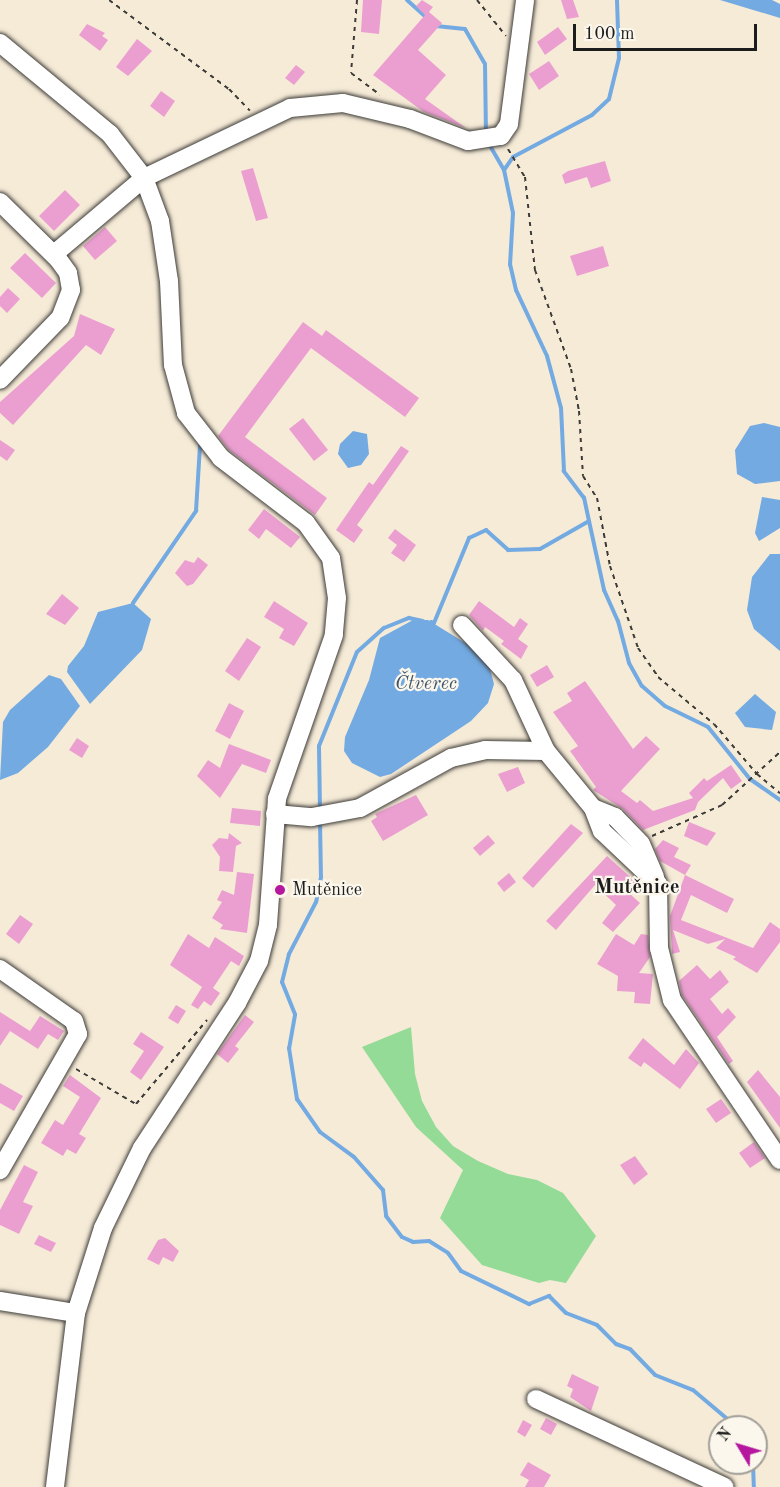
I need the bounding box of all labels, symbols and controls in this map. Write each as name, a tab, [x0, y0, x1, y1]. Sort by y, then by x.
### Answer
scale bar	[576, 12, 760, 50]
text: 100 m	[584, 25, 635, 43]
water label: Čtverec	[395, 672, 457, 696]
district label: Mutěnice	[594, 875, 680, 901]
place label: Mutěnice	[292, 879, 362, 901]
marker: Mutěnice	[273, 883, 287, 897]
north arrow	[708, 1415, 768, 1475]
text: N	[715, 1425, 735, 1445]

